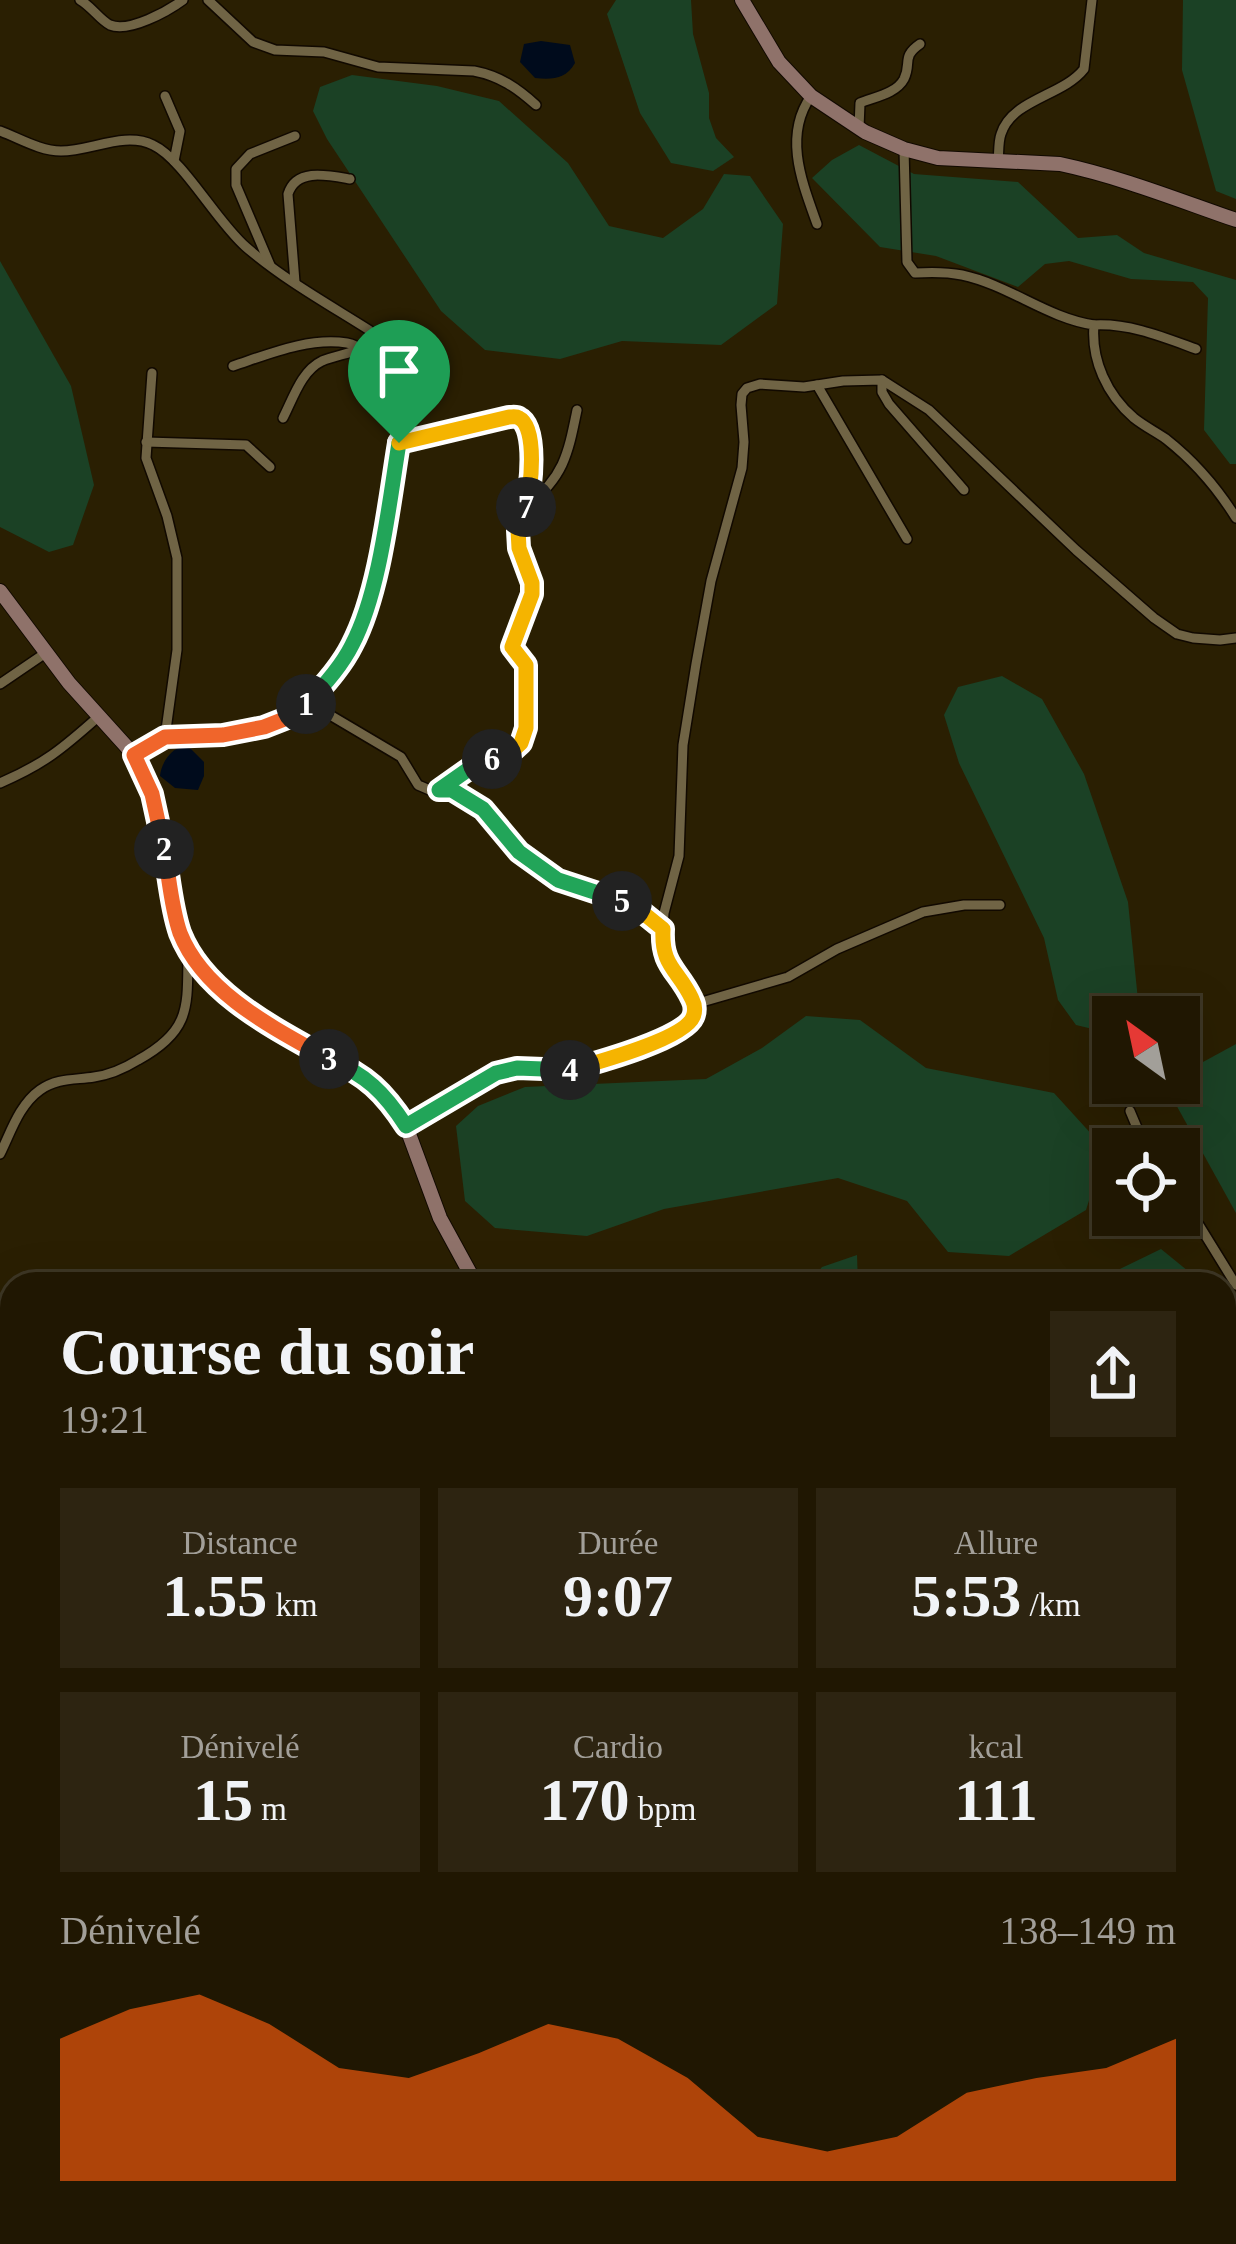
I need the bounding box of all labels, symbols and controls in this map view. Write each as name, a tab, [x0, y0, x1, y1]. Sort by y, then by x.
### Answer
pin	[348, 320, 450, 443]
icon: arrive	[366, 338, 432, 404]
pin: 7	[496, 477, 556, 537]
text: 7	[518, 489, 534, 525]
pin: 1	[276, 674, 336, 734]
text: 1	[298, 686, 314, 722]
pin: 6	[462, 729, 522, 789]
text: 6	[484, 741, 500, 777]
pin: 2	[134, 819, 194, 879]
text: 2	[156, 831, 172, 867]
pin: 5	[592, 871, 652, 931]
text: 5	[614, 883, 630, 919]
north arrow	[1092, 996, 1200, 1104]
map controls	[1092, 996, 1200, 1236]
pin: 3	[299, 1029, 359, 1089]
pin: 4	[540, 1040, 600, 1100]
text: 3	[321, 1041, 337, 1077]
text: 4	[562, 1052, 578, 1088]
button: locate	[1092, 1128, 1200, 1236]
button: share	[1050, 1311, 1176, 1437]
text: Course du soir	[60, 1315, 474, 1388]
text: 19:21	[60, 1398, 149, 1441]
text: Distance	[182, 1525, 298, 1561]
text: Durée	[578, 1525, 658, 1561]
text: Allure	[954, 1525, 1038, 1561]
text: 1.55	[162, 1563, 267, 1629]
text: 9:07	[563, 1563, 673, 1629]
text: 5:53	[911, 1563, 1021, 1629]
text: km	[267, 1587, 318, 1623]
text: /km	[1021, 1587, 1081, 1623]
text: Dénivelé	[180, 1729, 300, 1765]
text: Cardio	[573, 1729, 663, 1765]
text: kcal	[969, 1729, 1023, 1765]
text: 15	[193, 1767, 253, 1833]
text: 170	[540, 1767, 630, 1833]
text: 111	[954, 1767, 1038, 1833]
text: m	[253, 1791, 287, 1827]
text: bpm	[630, 1791, 696, 1827]
text: Dénivelé	[60, 1909, 201, 1952]
text: 138–149 m	[999, 1909, 1176, 1952]

